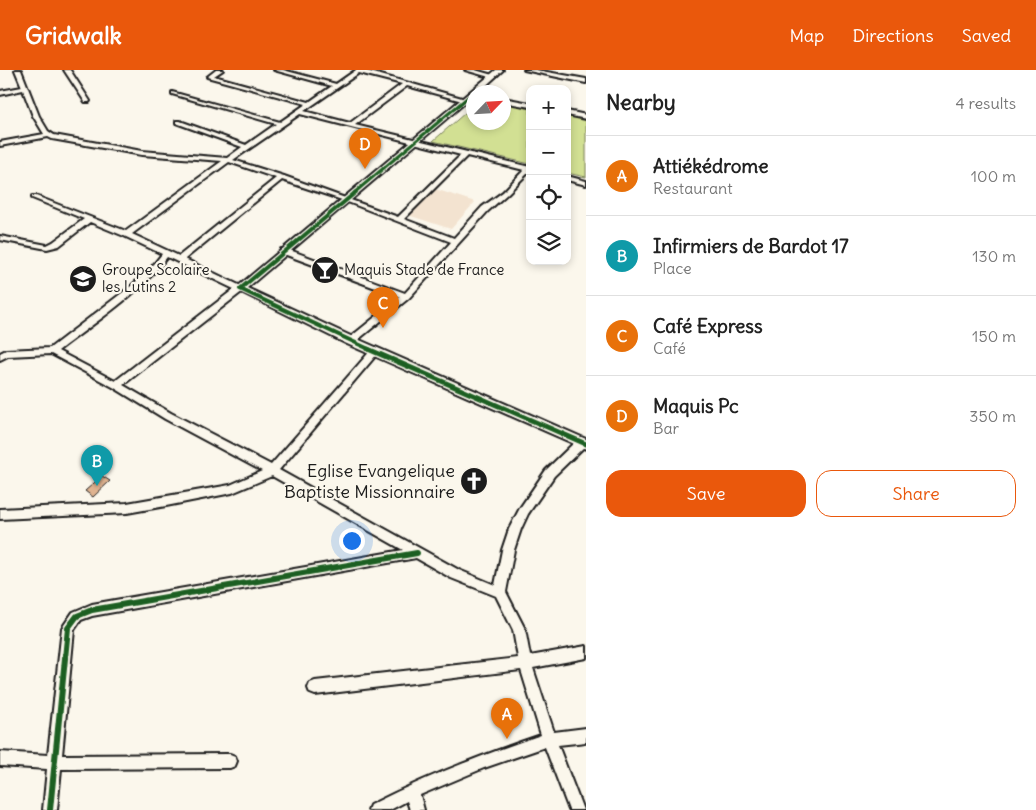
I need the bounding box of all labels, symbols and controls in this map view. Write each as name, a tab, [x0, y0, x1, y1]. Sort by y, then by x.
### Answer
text: Gridwalk	[25, 20, 122, 50]
text: Map	[789, 24, 824, 47]
text: Directions	[852, 24, 934, 47]
text: Saved	[962, 24, 1011, 47]
north arrow	[466, 85, 511, 130]
map controls	[526, 85, 571, 265]
button: +	[526, 85, 571, 130]
text: Nearby	[606, 89, 676, 116]
text: 4 results	[955, 93, 1016, 113]
pin: D	[349, 128, 381, 169]
button: −	[526, 130, 571, 175]
text: Attiékédrome	[653, 154, 768, 178]
text: A	[617, 166, 627, 186]
text: 100 m	[971, 166, 1016, 186]
button: locate	[526, 175, 571, 220]
text: Restaurant	[653, 178, 733, 198]
button: layers	[526, 220, 571, 265]
text: Infirmiers de Bardot 17	[653, 234, 849, 258]
text: B	[617, 246, 627, 266]
text: 130 m	[972, 246, 1016, 266]
bar icon: Maquis Stade de France	[310, 255, 340, 285]
text: Place	[653, 258, 692, 278]
place label: Groupe Scolaire les Lutins 2	[102, 260, 210, 296]
place label: Maquis Stade de France	[344, 260, 504, 279]
school or university icon: Groupe Scolaire les Lutins 2	[68, 264, 98, 294]
pin: C	[367, 287, 399, 328]
text: Café Express	[653, 314, 763, 338]
text: C	[617, 326, 627, 346]
text: 150 m	[972, 326, 1016, 346]
text: Café	[653, 338, 686, 358]
text: Maquis Pc	[653, 394, 739, 418]
text: D	[616, 406, 628, 426]
text: 350 m	[969, 406, 1016, 426]
text: Bar	[653, 418, 679, 438]
pin: B	[81, 445, 113, 486]
place label: Eglise Evangelique Baptiste Missionnaire	[284, 459, 455, 503]
church icon: Eglise Evangelique Baptiste Missionnaire	[459, 466, 489, 496]
button: Save	[606, 470, 806, 517]
button: Share	[816, 470, 1016, 517]
your location	[339, 528, 365, 554]
pin: A	[491, 698, 523, 739]

